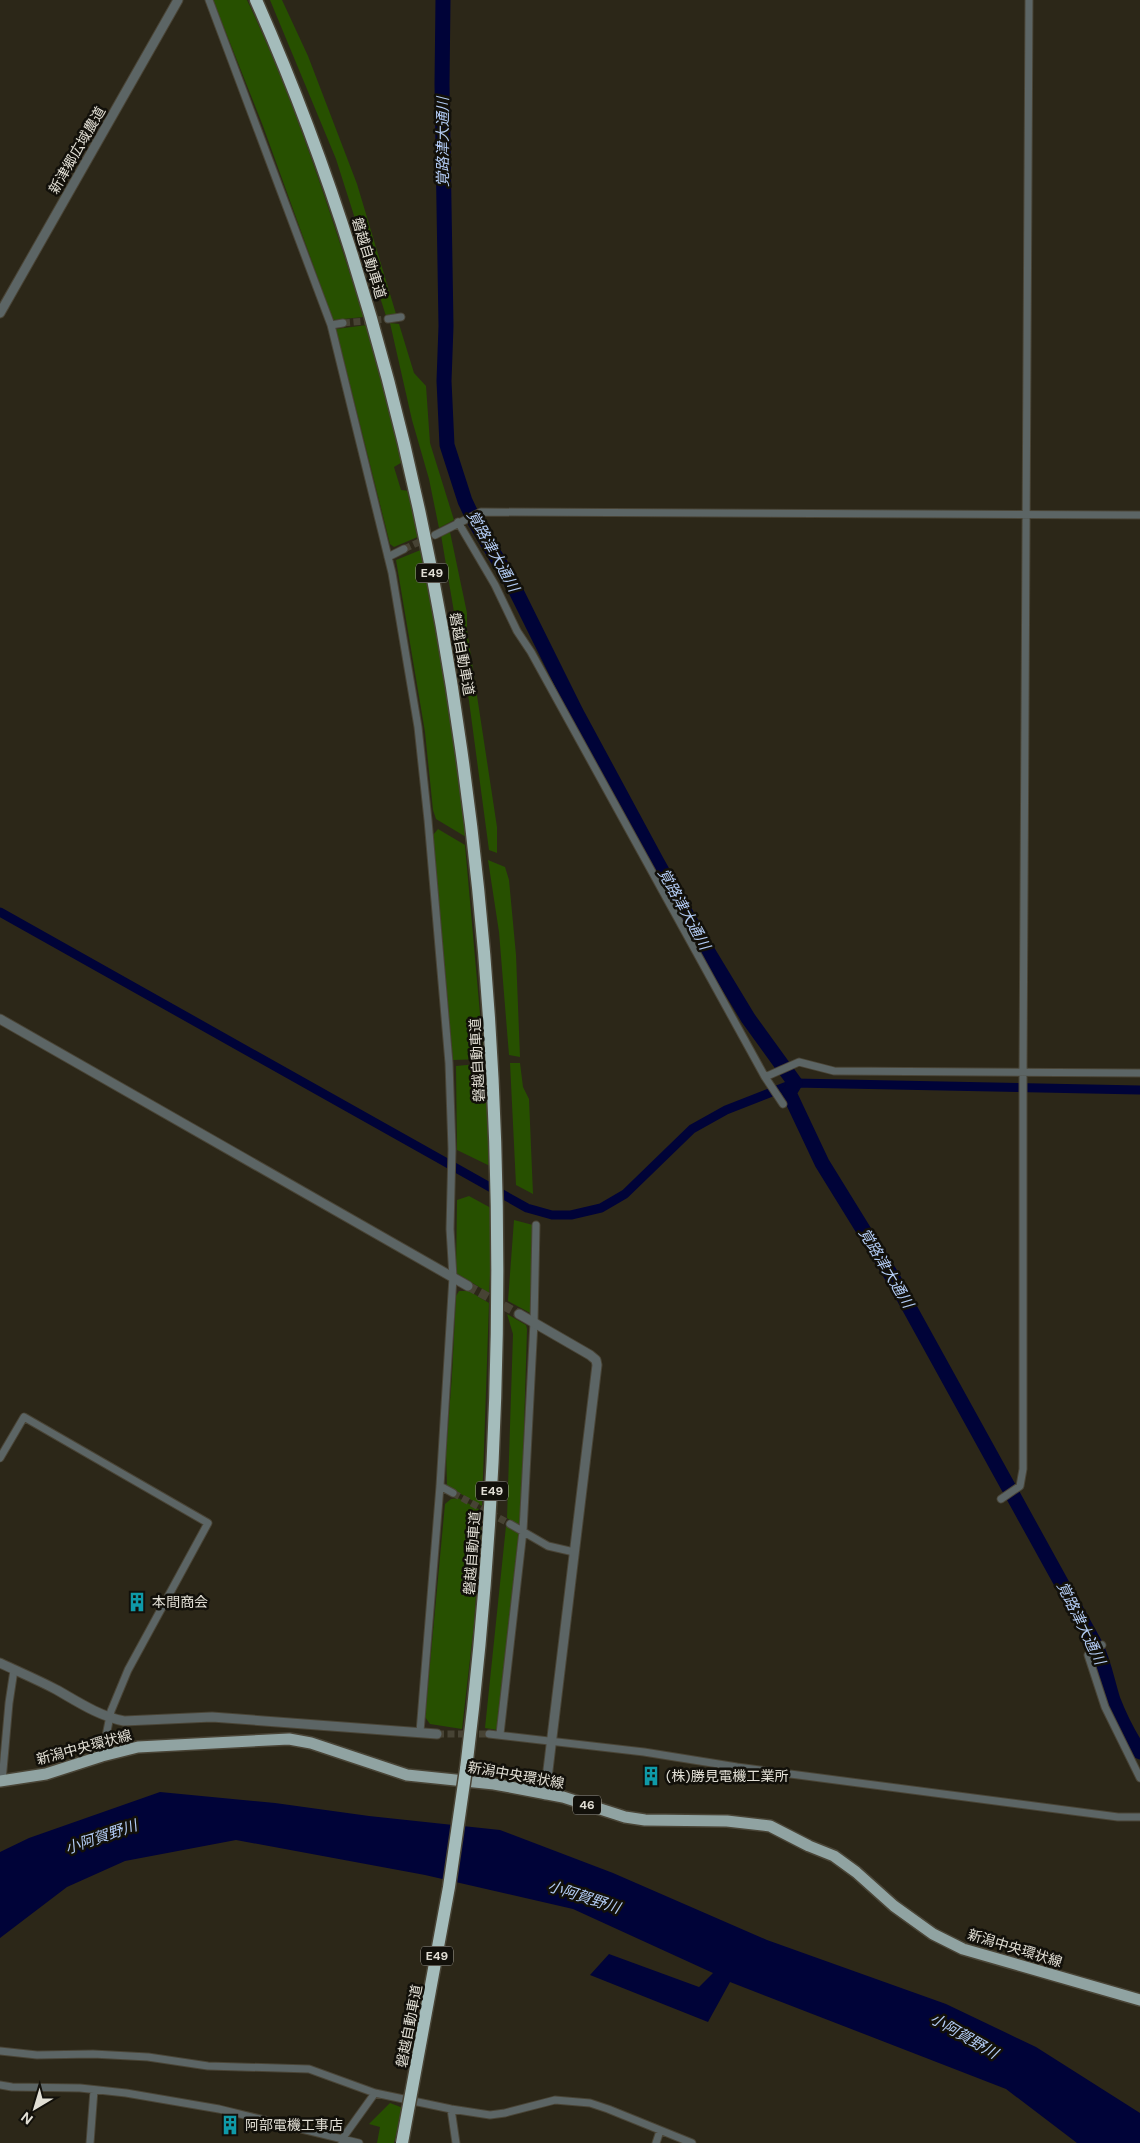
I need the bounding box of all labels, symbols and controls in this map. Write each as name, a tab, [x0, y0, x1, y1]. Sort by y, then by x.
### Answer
water label: 覚路津大通川	[433, 95, 453, 187]
street label: 新津郷広域農道	[45, 103, 109, 197]
street label: 磐越自動車道	[348, 215, 390, 301]
water label: 覚路津大通川	[462, 507, 525, 597]
road number: E49	[416, 564, 448, 582]
street label: 磐越自動車道	[446, 611, 478, 697]
water label: 覚路津大通川	[653, 865, 716, 955]
street label: 磐越自動車道	[466, 1018, 488, 1102]
water label: 覚路津大通川	[854, 1224, 919, 1313]
road number: E49	[476, 1482, 508, 1500]
street label: 磐越自動車道	[460, 1510, 484, 1596]
water label: 覚路津大通川	[1052, 1578, 1111, 1670]
building icon: 本間商会	[126, 1591, 148, 1613]
place label: 本間商会	[152, 1593, 208, 1611]
street label: 新潟中央環状線	[34, 1726, 134, 1768]
street label: 新潟中央環状線	[466, 1758, 566, 1792]
building icon: (株)勝見電機工業所	[640, 1765, 662, 1787]
place label: (株)勝見電機工業所	[666, 1767, 788, 1785]
road number: 46	[573, 1796, 601, 1814]
water label: 小阿賀野川	[62, 1815, 142, 1859]
water label: 小阿賀野川	[545, 1876, 625, 1919]
street label: 新潟中央環状線	[966, 1925, 1064, 1971]
road number: E49	[421, 1946, 453, 1965]
street label: 磐越自動車道	[392, 1983, 426, 2069]
water label: 小阿賀野川	[927, 2009, 1003, 2064]
north arrow	[10, 2083, 60, 2133]
text: N	[17, 2108, 37, 2128]
building icon: 阿部電機工事店	[219, 2114, 241, 2136]
place label: 阿部電機工事店	[245, 2116, 343, 2134]

